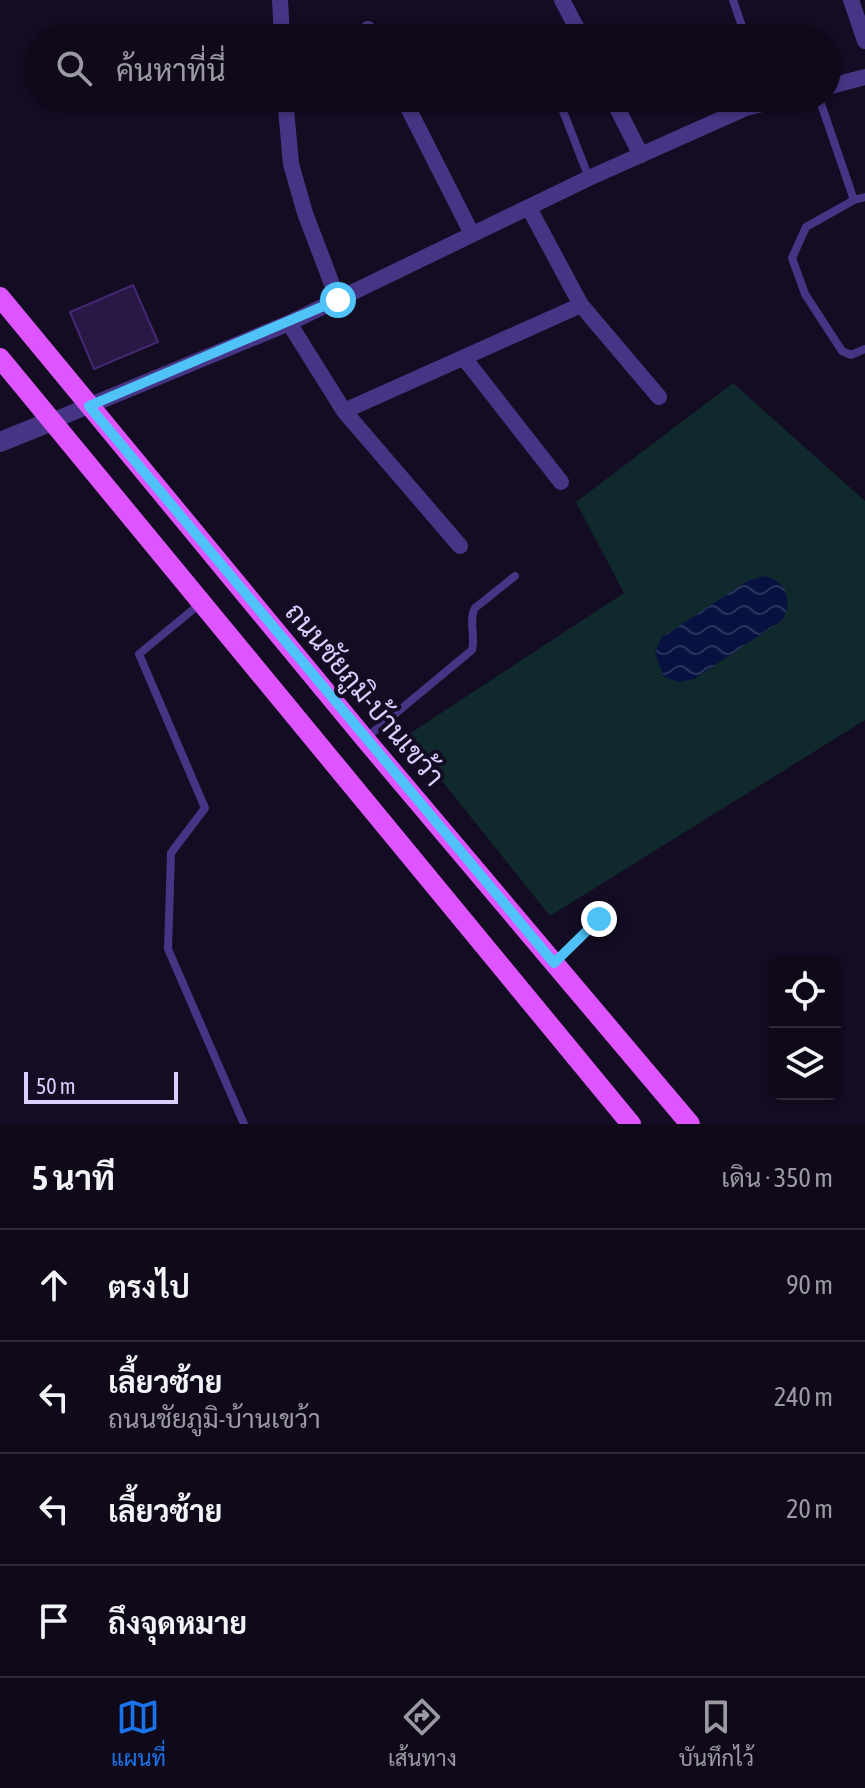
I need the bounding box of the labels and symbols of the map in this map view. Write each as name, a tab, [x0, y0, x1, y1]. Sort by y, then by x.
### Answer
route start	[320, 282, 356, 318]
street label: ถนนชัยภูมิ-บ้านเขว้า	[276, 595, 452, 795]
route end	[581, 901, 617, 937]
scale bar	[24, 1068, 178, 1104]

